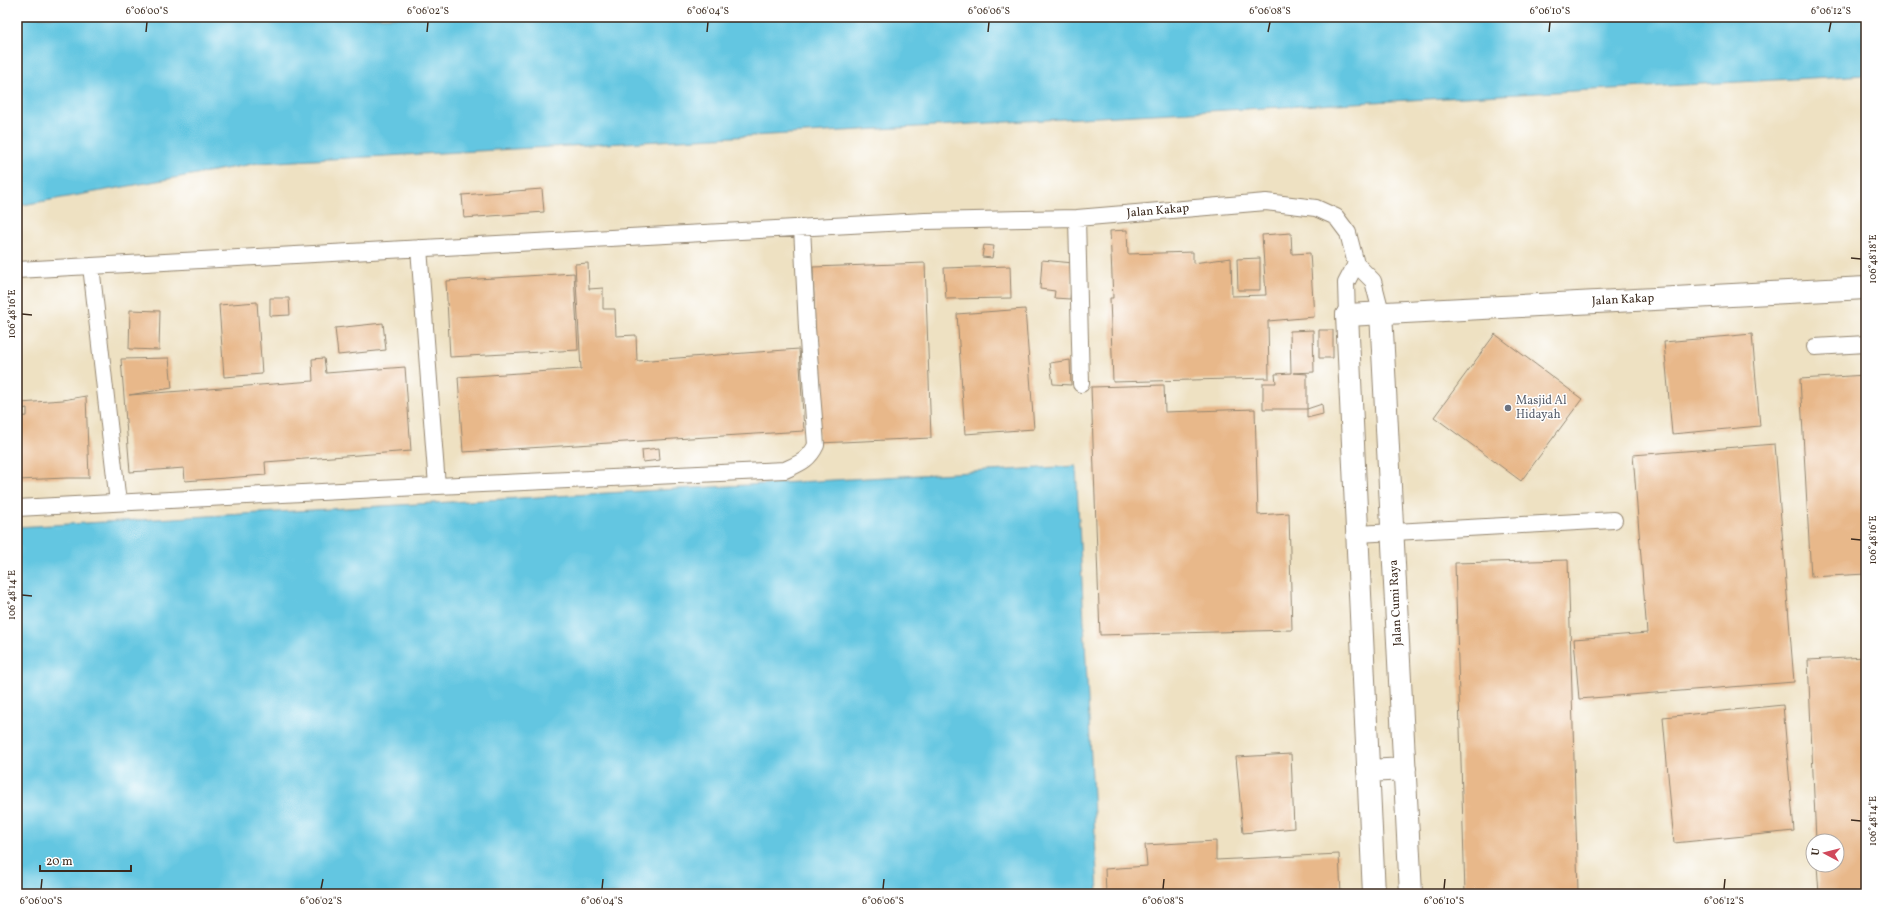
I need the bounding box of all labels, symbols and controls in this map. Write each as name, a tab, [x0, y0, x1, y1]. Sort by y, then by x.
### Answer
text: 6°06'00"S	[126, 4, 168, 18]
text: 6°06'02"S	[407, 4, 449, 18]
text: 6°06'04"S	[687, 4, 729, 18]
text: 6°06'06"S	[968, 4, 1010, 18]
text: 6°06'08"S	[1249, 4, 1291, 18]
text: 6°06'10"S	[1530, 4, 1570, 18]
text: 6°06'12"S	[1811, 4, 1851, 18]
street label: Jalan Kakap	[1126, 200, 1190, 222]
text: 106°48'18"E	[1866, 234, 1880, 284]
text: 106°48'16"E	[5, 289, 19, 339]
street label: Jalan Kakap	[1591, 290, 1655, 310]
place label: Masjid Al Hidayah	[1516, 393, 1567, 423]
marker: Masjid Al Hidayah	[1503, 403, 1513, 413]
text: 106°48'16"E	[1866, 515, 1880, 565]
street label: Jalan Cumi Raya	[1386, 559, 1406, 647]
text: 106°48'14"E	[5, 570, 19, 620]
text: 106°48'14"E	[1866, 796, 1880, 846]
north arrow	[1805, 833, 1845, 873]
scale bar	[40, 847, 131, 873]
text: U	[1809, 847, 1825, 857]
text: 20 m	[46, 854, 73, 870]
text: 6°06'00"S	[20, 894, 62, 908]
text: 6°06'02"S	[300, 894, 342, 908]
text: 6°06'04"S	[581, 894, 623, 908]
text: 6°06'06"S	[862, 894, 904, 908]
text: 6°06'08"S	[1142, 894, 1184, 908]
text: 6°06'10"S	[1424, 894, 1464, 908]
text: 6°06'12"S	[1704, 894, 1744, 908]

